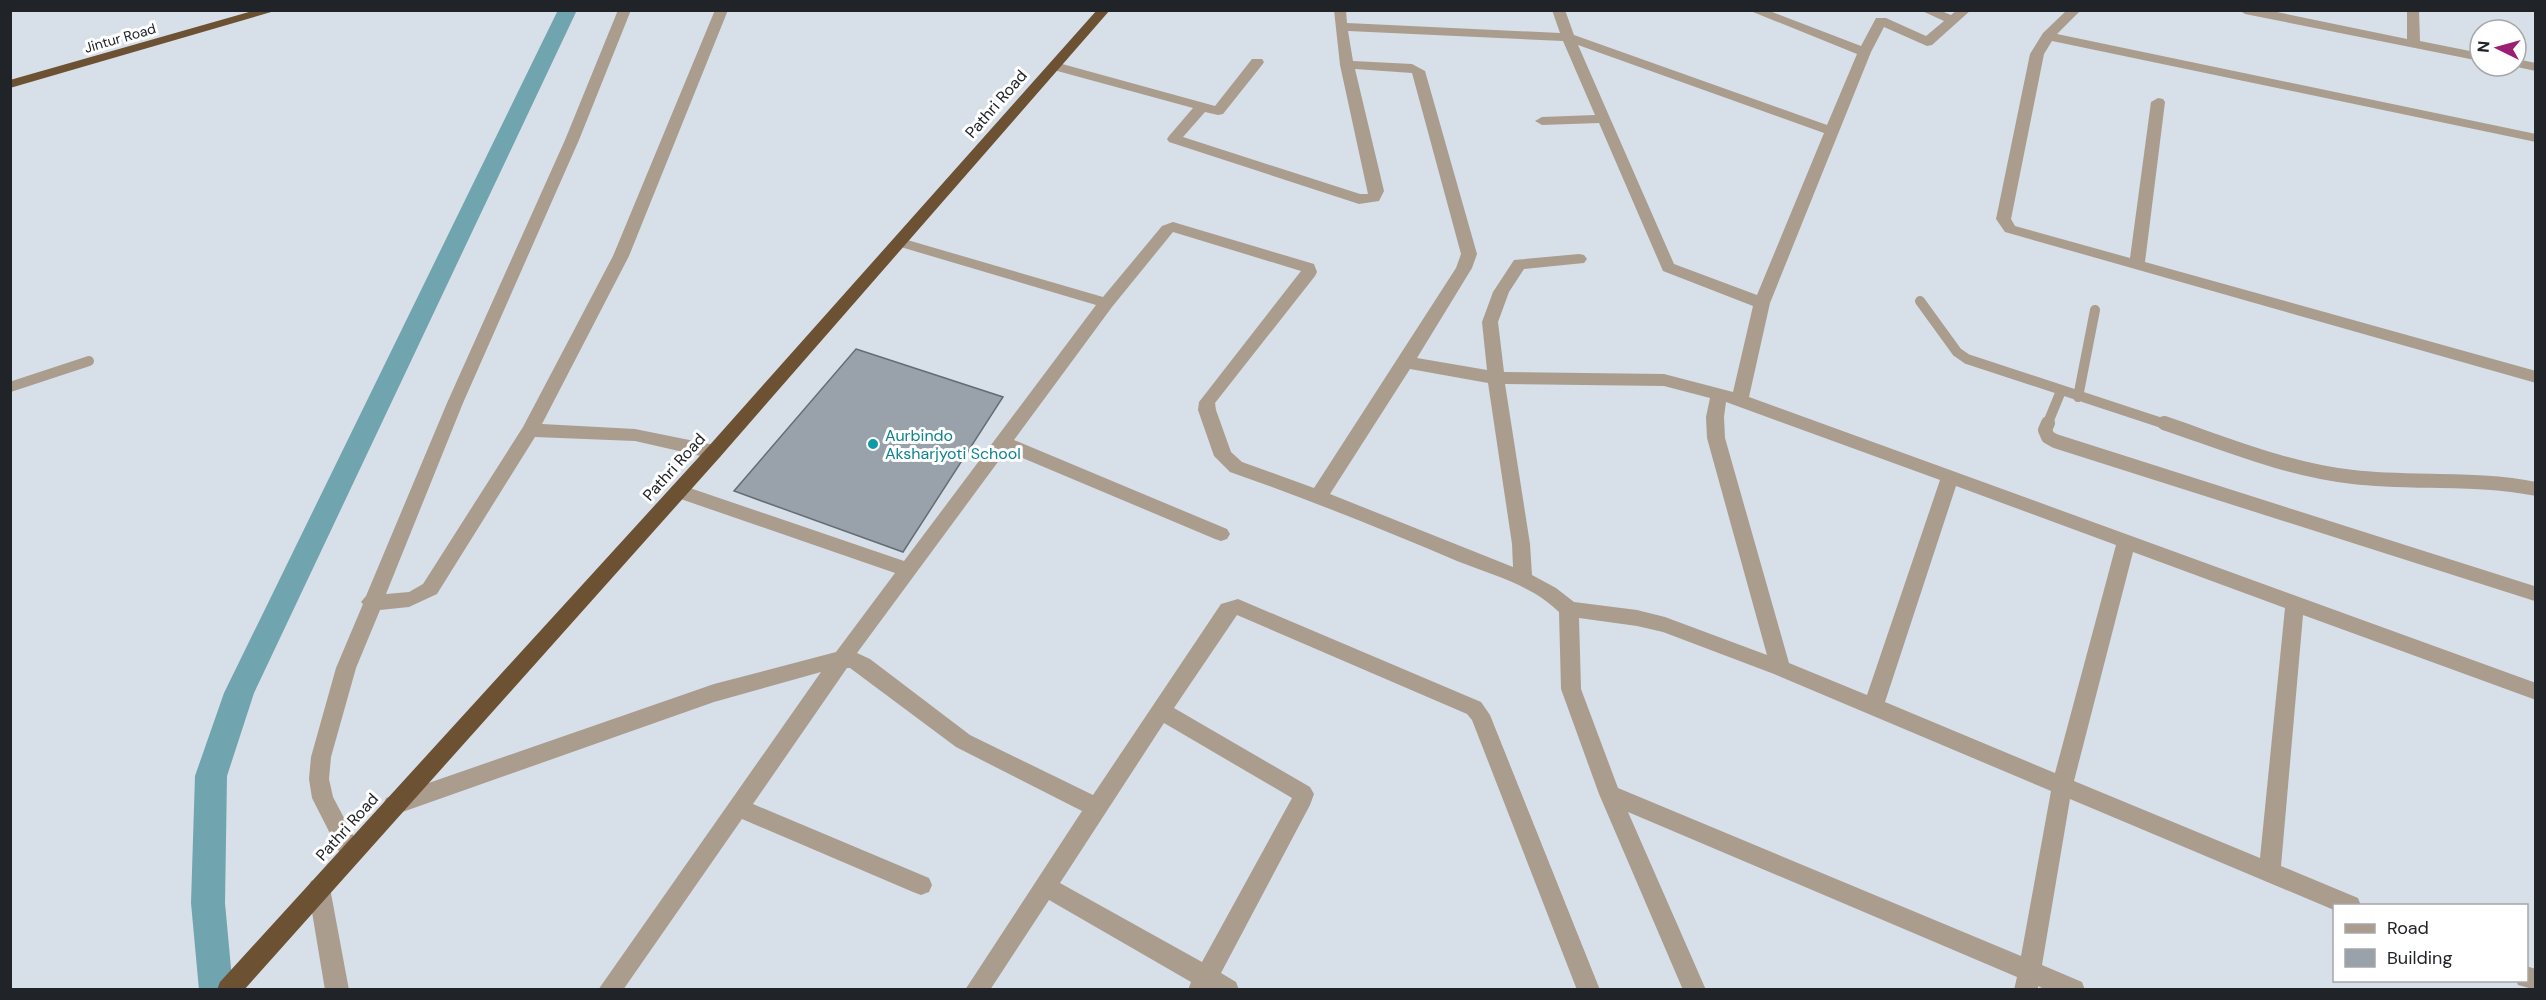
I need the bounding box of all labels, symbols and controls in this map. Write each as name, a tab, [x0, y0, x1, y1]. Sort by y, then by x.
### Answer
north arrow	[2468, 18, 2528, 78]
street label: Jintur Road	[82, 19, 158, 57]
text: N	[2473, 40, 2495, 53]
street label: Pathri Road	[960, 65, 1032, 143]
place label: Aurbindo Aksharjyoti School	[885, 425, 1021, 464]
street label: Pathri Road	[638, 429, 710, 505]
marker: Aurbindo Aksharjyoti School	[866, 437, 880, 451]
street label: Pathri Road	[311, 789, 383, 865]
legend	[2333, 904, 2528, 982]
text: Road	[2387, 916, 2429, 940]
text: Building	[2387, 946, 2452, 970]

